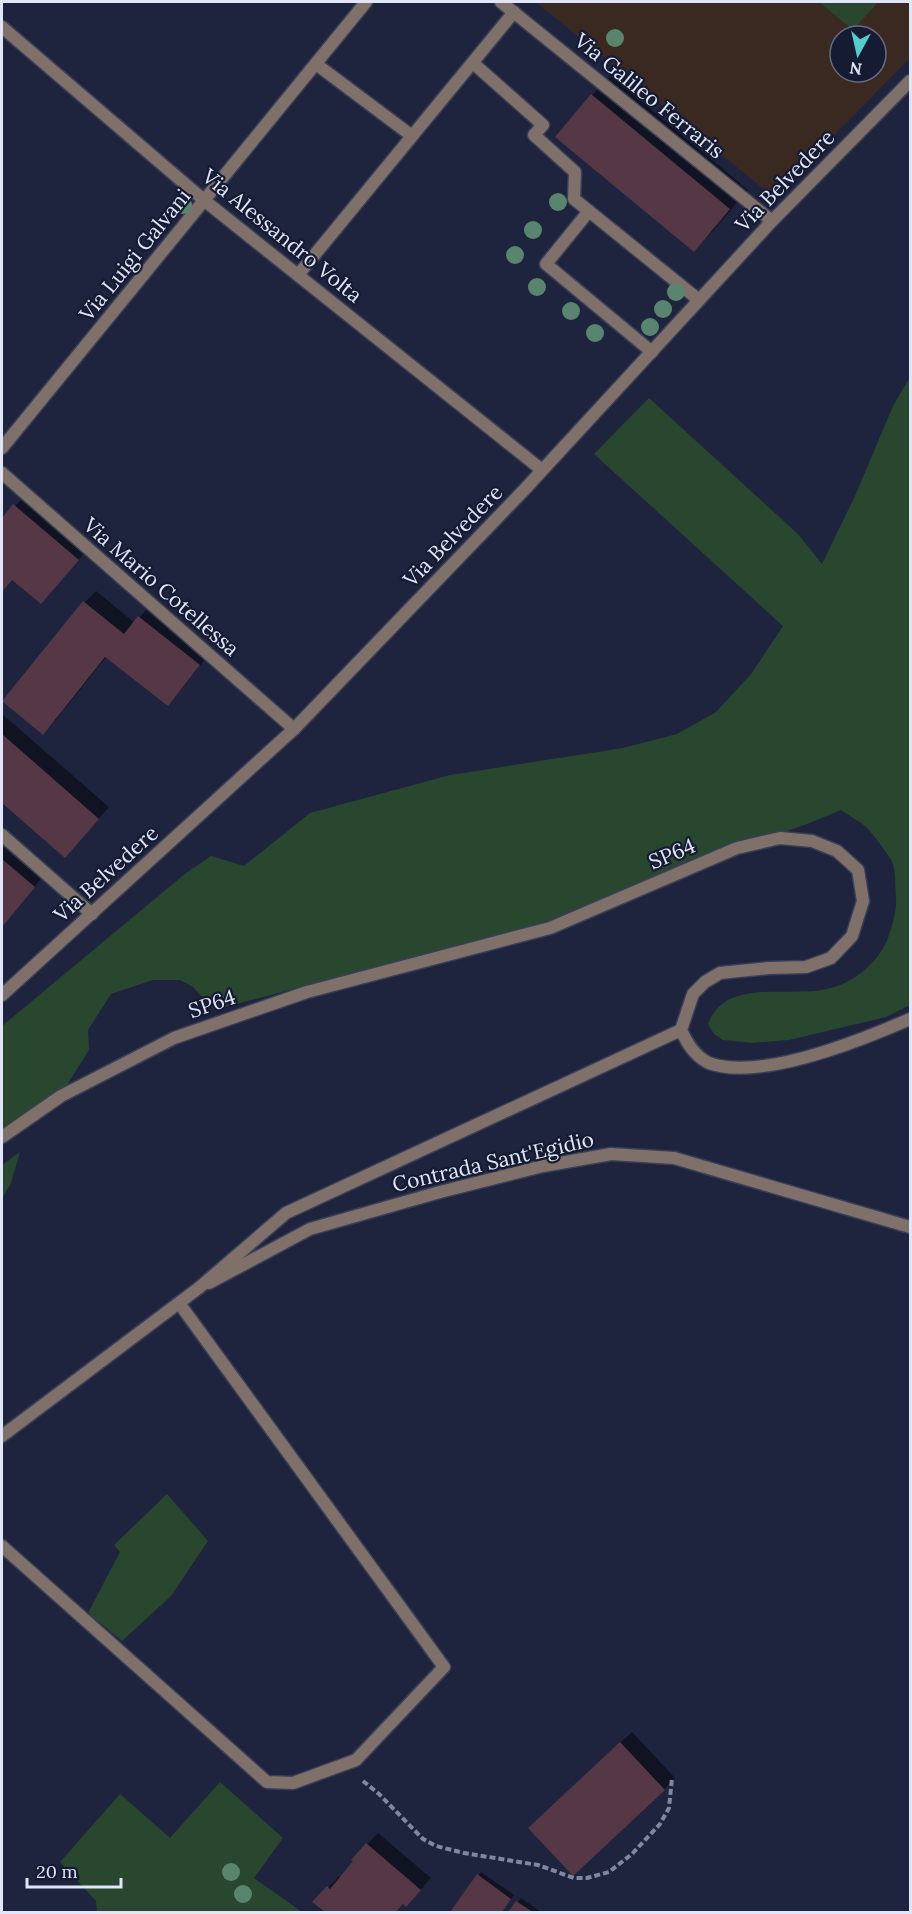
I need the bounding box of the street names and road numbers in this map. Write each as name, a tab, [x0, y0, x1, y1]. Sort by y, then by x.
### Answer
street label: Via Galileo Ferraris	[568, 26, 730, 164]
street label: Via Belvedere	[728, 124, 840, 238]
street label: Via Alessandro Volta	[196, 162, 368, 309]
street label: Via Luigi Galvani	[72, 183, 196, 327]
street label: Via Belvedere	[396, 479, 508, 593]
street label: Via Mario Cotellessa	[77, 511, 245, 662]
street label: Via Belvedere	[47, 820, 164, 928]
street label: SP64	[644, 832, 699, 875]
street label: SP64	[185, 983, 239, 1024]
street label: Contrada Sant'Egidio	[390, 1125, 596, 1198]

